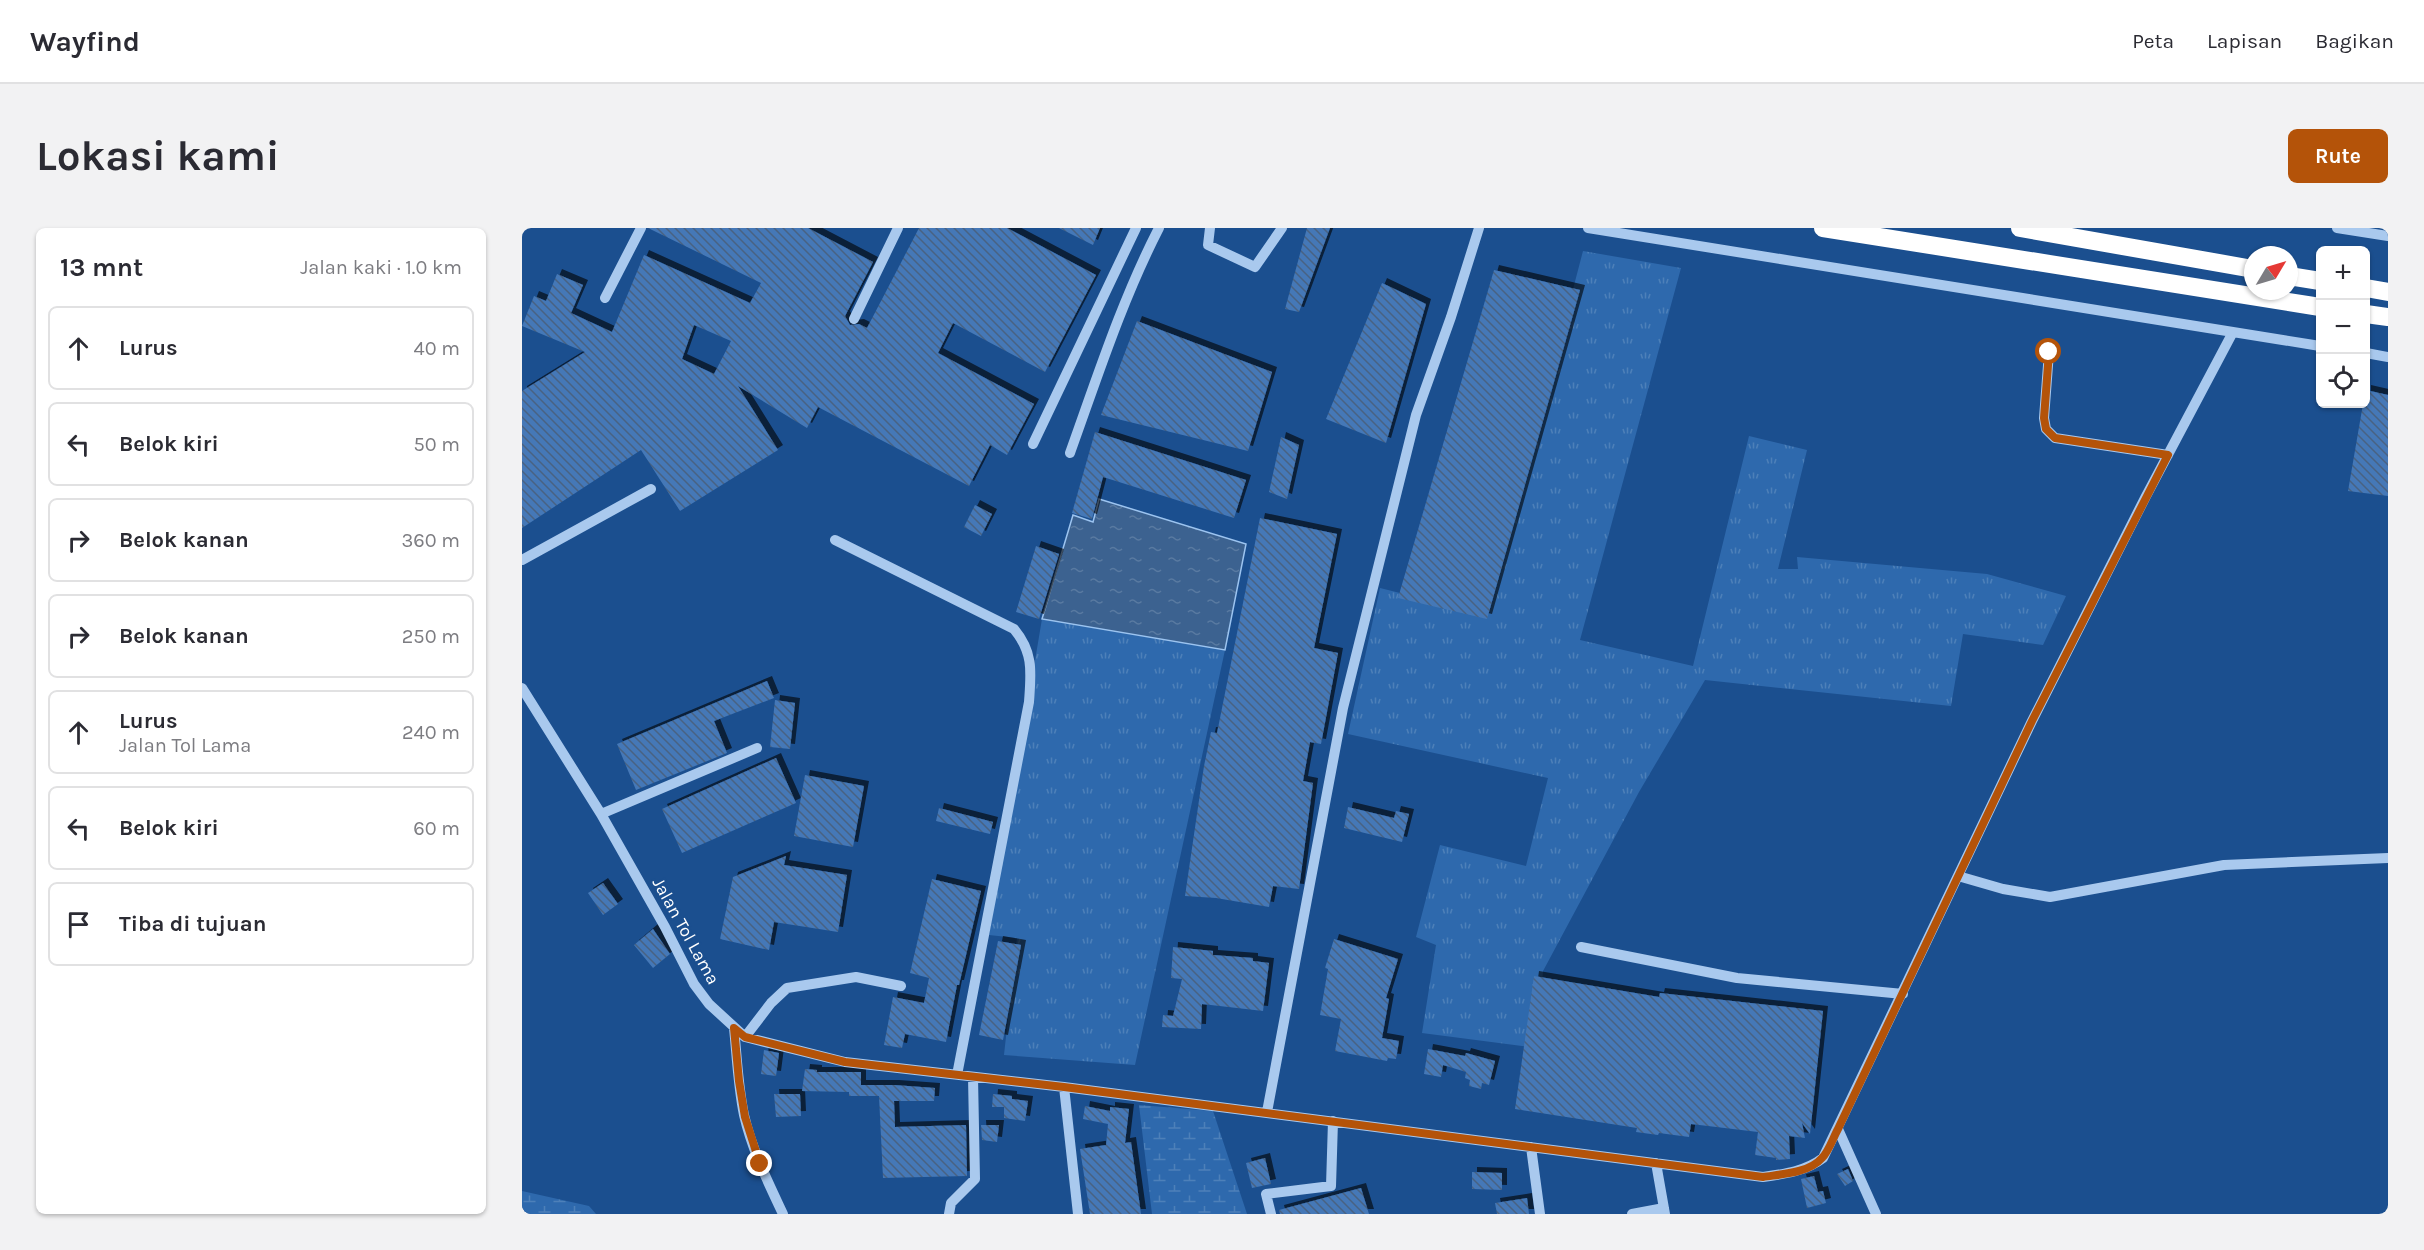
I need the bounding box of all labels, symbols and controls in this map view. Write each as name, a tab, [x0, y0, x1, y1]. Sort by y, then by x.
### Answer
text: Wayfind	[30, 25, 140, 58]
text: Peta	[2132, 29, 2174, 53]
text: Lapisan	[2207, 29, 2282, 53]
text: Bagikan	[2315, 29, 2394, 53]
button: Rute	[2288, 129, 2388, 183]
text: Lokasi kami	[36, 131, 280, 181]
north arrow	[2244, 246, 2298, 300]
map controls	[2316, 246, 2370, 408]
button: +	[2316, 246, 2370, 300]
text: 13 mnt	[60, 252, 143, 283]
text: Jalan kaki · 1.0 km	[300, 256, 462, 279]
button: −	[2316, 300, 2370, 354]
icon: ahead	[62, 332, 95, 365]
text: Lurus	[119, 335, 178, 361]
text: 40 m	[414, 337, 460, 360]
route start	[2035, 338, 2061, 364]
button: locate	[2316, 354, 2370, 408]
icon: left	[62, 428, 95, 461]
text: Belok kiri	[119, 431, 219, 457]
text: 50 m	[413, 433, 460, 456]
icon: right	[62, 524, 95, 557]
text: Belok kanan	[119, 527, 249, 553]
text: 360 m	[401, 529, 460, 552]
icon: right	[62, 620, 95, 653]
text: Belok kanan	[119, 623, 249, 649]
text: 250 m	[402, 625, 460, 648]
text: Lurus	[119, 708, 178, 734]
icon: ahead	[62, 716, 95, 749]
text: 240 m	[402, 721, 460, 744]
text: Jalan Tol Lama	[119, 734, 251, 757]
icon: left	[62, 812, 95, 845]
text: Belok kiri	[119, 815, 219, 841]
text: 60 m	[413, 817, 460, 840]
street label: Jalan Tol Lama	[648, 874, 724, 988]
icon: arrive	[62, 908, 95, 941]
text: Tiba di tujuan	[119, 911, 266, 937]
route end	[746, 1150, 772, 1176]

